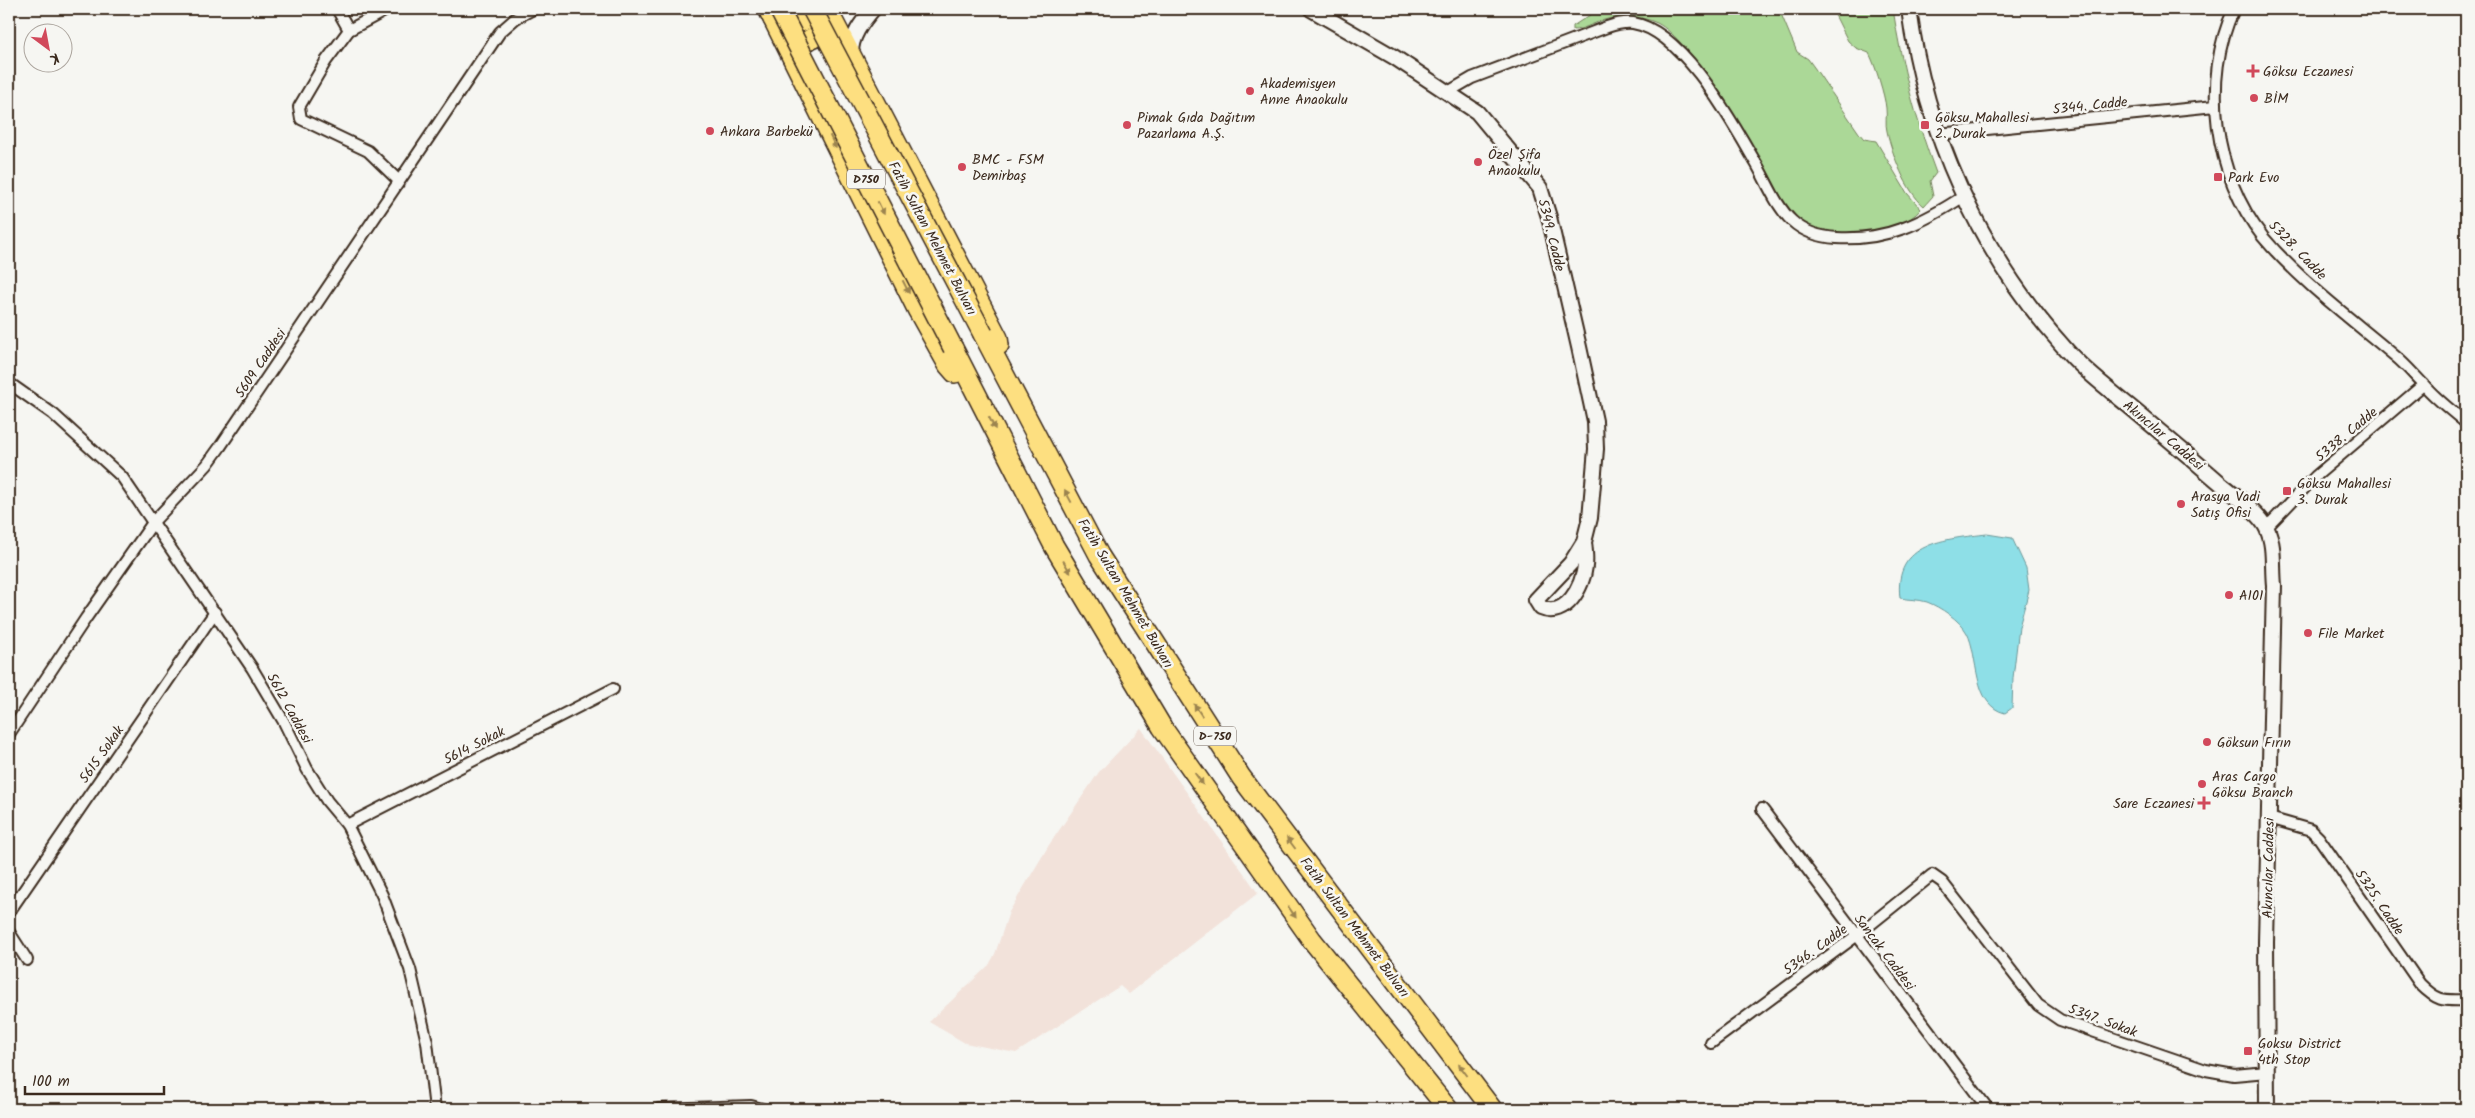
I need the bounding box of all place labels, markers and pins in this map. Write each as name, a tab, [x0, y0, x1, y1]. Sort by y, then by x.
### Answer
place label: Göksu Eczanesi	[2263, 61, 2354, 83]
marker: Göksu Eczanesi	[2247, 65, 2259, 77]
place label: Akademisyen Anne Anaokulu	[1260, 73, 1348, 111]
marker: Akademisyen Anne Anaokulu	[1244, 85, 1256, 97]
place label: BİM	[2264, 88, 2288, 110]
marker: BİM	[2248, 92, 2260, 104]
place label: Pimak Gıda Dağıtım Pazarlama A.Ş.	[1137, 107, 1255, 145]
place label: Göksu Mahallesi 2. Durak	[1935, 107, 2030, 145]
marker: Pimak Gıda Dağıtım Pazarlama A.Ş.	[1121, 119, 1133, 131]
marker: Göksu Mahallesi 2. Durak	[1919, 119, 1931, 131]
place label: Ankara Barbekü	[720, 121, 813, 143]
marker: Ankara Barbekü	[704, 125, 716, 137]
place label: Özel Şifa Anaokulu	[1488, 144, 1541, 182]
place label: BMC - FSM Demirbaş	[972, 149, 1044, 187]
marker: Özel Şifa Anaokulu	[1472, 156, 1484, 168]
marker: BMC - FSM Demirbaş	[956, 161, 968, 173]
place label: Park Evo	[2228, 167, 2279, 189]
marker: Park Evo	[2212, 171, 2224, 183]
place label: Göksu Mahallesi 3. Durak	[2297, 473, 2392, 511]
marker: Göksu Mahallesi 3. Durak	[2281, 485, 2293, 497]
place label: Arasya Vadi Satış Ofisi	[2191, 486, 2260, 524]
marker: Arasya Vadi Satış Ofisi	[2175, 498, 2187, 510]
place label: A101	[2239, 585, 2263, 607]
marker: A101	[2223, 589, 2235, 601]
place label: File Market	[2318, 623, 2385, 645]
marker: File Market	[2302, 627, 2314, 639]
place label: Göksun Fırın	[2217, 732, 2291, 754]
marker: Göksun Fırın	[2201, 736, 2213, 748]
place label: Aras Cargo Göksu Branch	[2212, 766, 2293, 804]
marker: Aras Cargo Göksu Branch	[2196, 778, 2208, 790]
place label: Sare Eczanesi	[2113, 793, 2195, 815]
marker: Sare Eczanesi	[2198, 797, 2210, 809]
place label: Goksu District 4th Stop	[2258, 1033, 2342, 1071]
marker: Goksu District 4th Stop	[2242, 1045, 2254, 1057]

